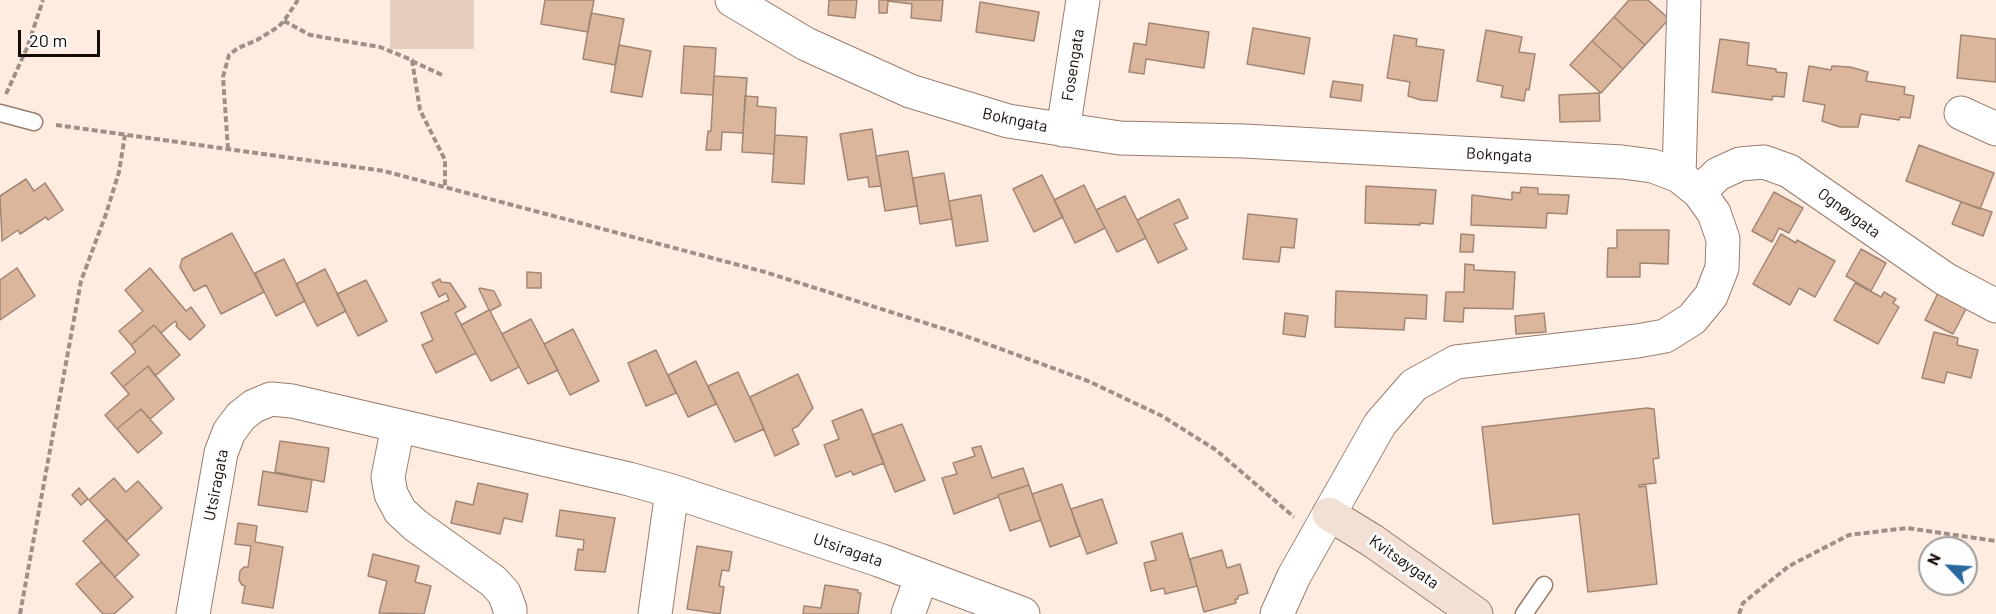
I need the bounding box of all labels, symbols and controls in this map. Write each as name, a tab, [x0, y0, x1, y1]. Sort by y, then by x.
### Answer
scale bar	[21, 18, 104, 56]
street label: Fosengata	[1058, 28, 1088, 102]
text: 20 m	[29, 29, 67, 51]
street label: Bokngata	[981, 104, 1049, 136]
street label: Bokngata	[1466, 144, 1532, 166]
street label: Ognøygata	[1814, 184, 1884, 242]
street label: Utsiragata	[200, 448, 232, 522]
street label: Utsiragata	[811, 529, 885, 571]
street label: Kvitsøygata	[1366, 531, 1442, 593]
north arrow	[1918, 536, 1978, 596]
text: N	[1922, 550, 1944, 568]

